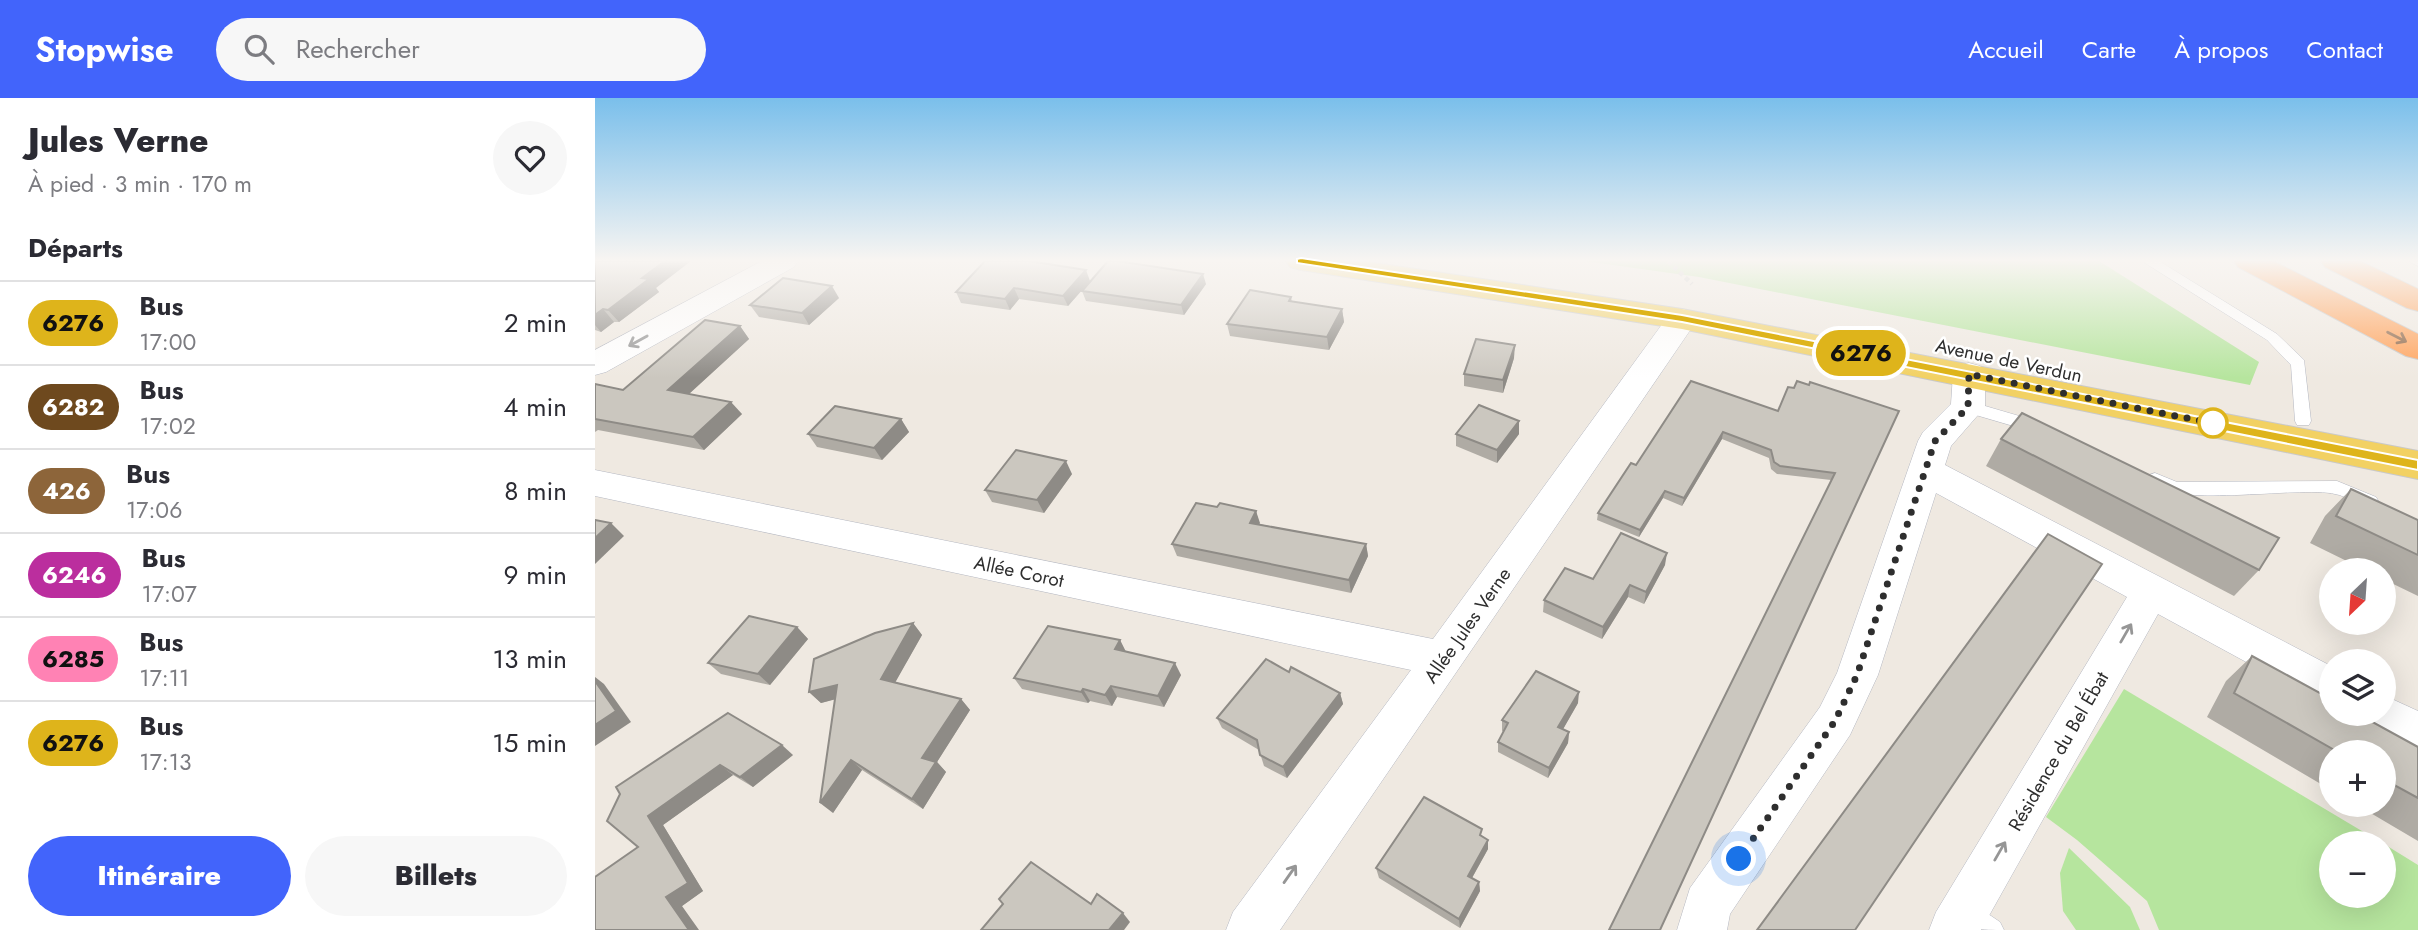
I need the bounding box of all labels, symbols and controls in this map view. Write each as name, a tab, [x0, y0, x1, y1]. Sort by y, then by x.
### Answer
search box	[216, 18, 706, 81]
text: Stopwise	[35, 26, 174, 73]
icon: search	[240, 30, 278, 68]
text: Rechercher	[296, 30, 420, 68]
text: Accueil	[1968, 32, 2044, 67]
text: Carte	[2082, 32, 2136, 67]
text: À propos	[2174, 32, 2268, 67]
text: Contact	[2306, 32, 2383, 67]
text: Jules Verne	[28, 117, 209, 164]
button: heart	[493, 121, 567, 195]
text: À pied · 3 min · 170 m	[28, 167, 252, 201]
text: Départs	[28, 229, 123, 267]
text: Bus	[139, 287, 183, 325]
text: 2 min	[504, 304, 567, 342]
text: 6276	[42, 305, 104, 340]
text: 17:00	[139, 325, 196, 359]
line badge: 6276	[1812, 330, 1910, 376]
one-way arrow	[2386, 331, 2407, 344]
street label: Avenue de Verdun	[1933, 332, 2085, 389]
one-way arrow	[629, 334, 649, 348]
text: 6276	[1830, 335, 1892, 370]
text: Bus	[140, 371, 184, 409]
text: 4 min	[503, 388, 567, 426]
text: 6282	[42, 389, 105, 424]
unlabelled marker	[2198, 408, 2228, 438]
text: 17:02	[140, 409, 196, 443]
text: Bus	[126, 455, 170, 493]
text: 8 min	[504, 472, 567, 510]
text: 426	[42, 473, 91, 508]
text: 17:06	[126, 493, 182, 527]
text: Bus	[142, 539, 186, 577]
street label: Allée Corot	[972, 549, 1067, 594]
text: 9 min	[504, 556, 567, 594]
text: 6246	[42, 557, 107, 592]
north arrow	[2319, 558, 2396, 635]
map controls	[2319, 558, 2396, 908]
street label: Allée Jules Verne	[1417, 562, 1518, 689]
text: 17:07	[142, 577, 197, 611]
text: Bus	[139, 623, 183, 661]
one-way arrow	[2119, 624, 2133, 644]
text: 13 min	[493, 640, 567, 678]
text: 6285	[42, 641, 104, 676]
button: layers	[2319, 649, 2396, 726]
text: 17:11	[139, 661, 189, 695]
street label: Résidence du Bel Ébat	[2002, 666, 2115, 836]
text: Bus	[139, 707, 183, 745]
text: 15 min	[492, 724, 567, 762]
text: 6276	[42, 725, 104, 760]
button: +	[2319, 740, 2396, 817]
text: 17:13	[139, 745, 192, 779]
button: −	[2319, 831, 2396, 908]
button: Itinéraire	[28, 836, 291, 916]
button: Billets	[305, 836, 567, 916]
your location	[1721, 841, 1756, 876]
one-way arrow	[1993, 842, 2007, 862]
one-way arrow	[1283, 865, 1297, 884]

